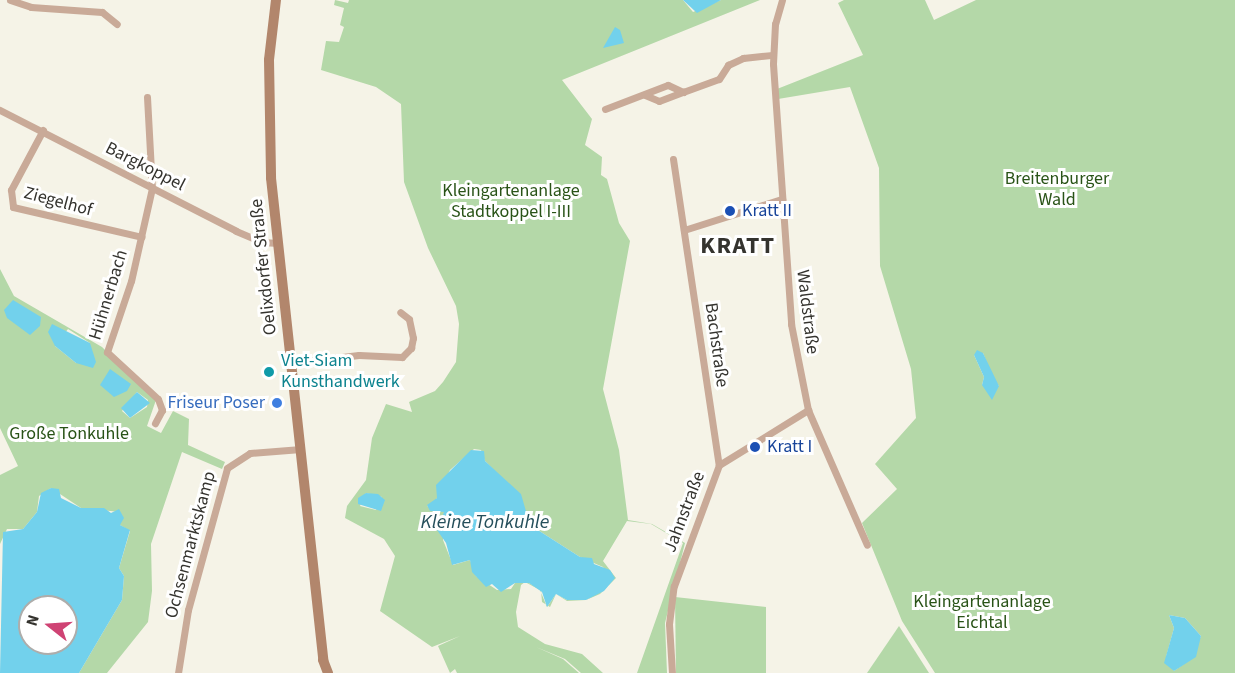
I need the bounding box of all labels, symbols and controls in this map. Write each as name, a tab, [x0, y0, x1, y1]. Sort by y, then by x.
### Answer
street label: Bargkoppel	[102, 138, 188, 196]
park label: Breitenburger Wald	[1005, 169, 1109, 212]
park label: Kleingartenanlage Stadtkoppel I-III	[442, 181, 580, 224]
street label: Ziegelhof	[21, 183, 95, 221]
street label: Oelixdorfer Straße	[246, 198, 282, 336]
place label: Kratt II	[742, 200, 792, 222]
marker: Kratt II	[723, 204, 737, 218]
district label: KRATT	[700, 232, 776, 260]
street label: Hühnerbach	[85, 247, 133, 343]
street label: Waldstraße	[791, 269, 823, 355]
street label: Bachstraße	[699, 301, 733, 389]
place label: Viet-Siam Kunsthandwerk	[281, 351, 400, 394]
marker: Viet-Siam Kunsthandwerk	[262, 365, 276, 379]
place label: Friseur Poser	[167, 392, 265, 414]
marker: Friseur Poser	[270, 396, 284, 410]
park label: Große Tonkuhle	[9, 423, 129, 445]
place label: Kratt I	[767, 436, 812, 458]
marker: Kratt I	[748, 440, 762, 454]
street label: Ochsenmarktskamp	[161, 469, 221, 621]
street label: Jahnstraße	[660, 469, 710, 555]
water label: Kleine Tonkuhle	[421, 510, 549, 534]
park label: Kleingartenanlage Eichtal	[913, 592, 1051, 634]
north arrow	[18, 595, 78, 655]
text: N	[21, 612, 45, 629]

